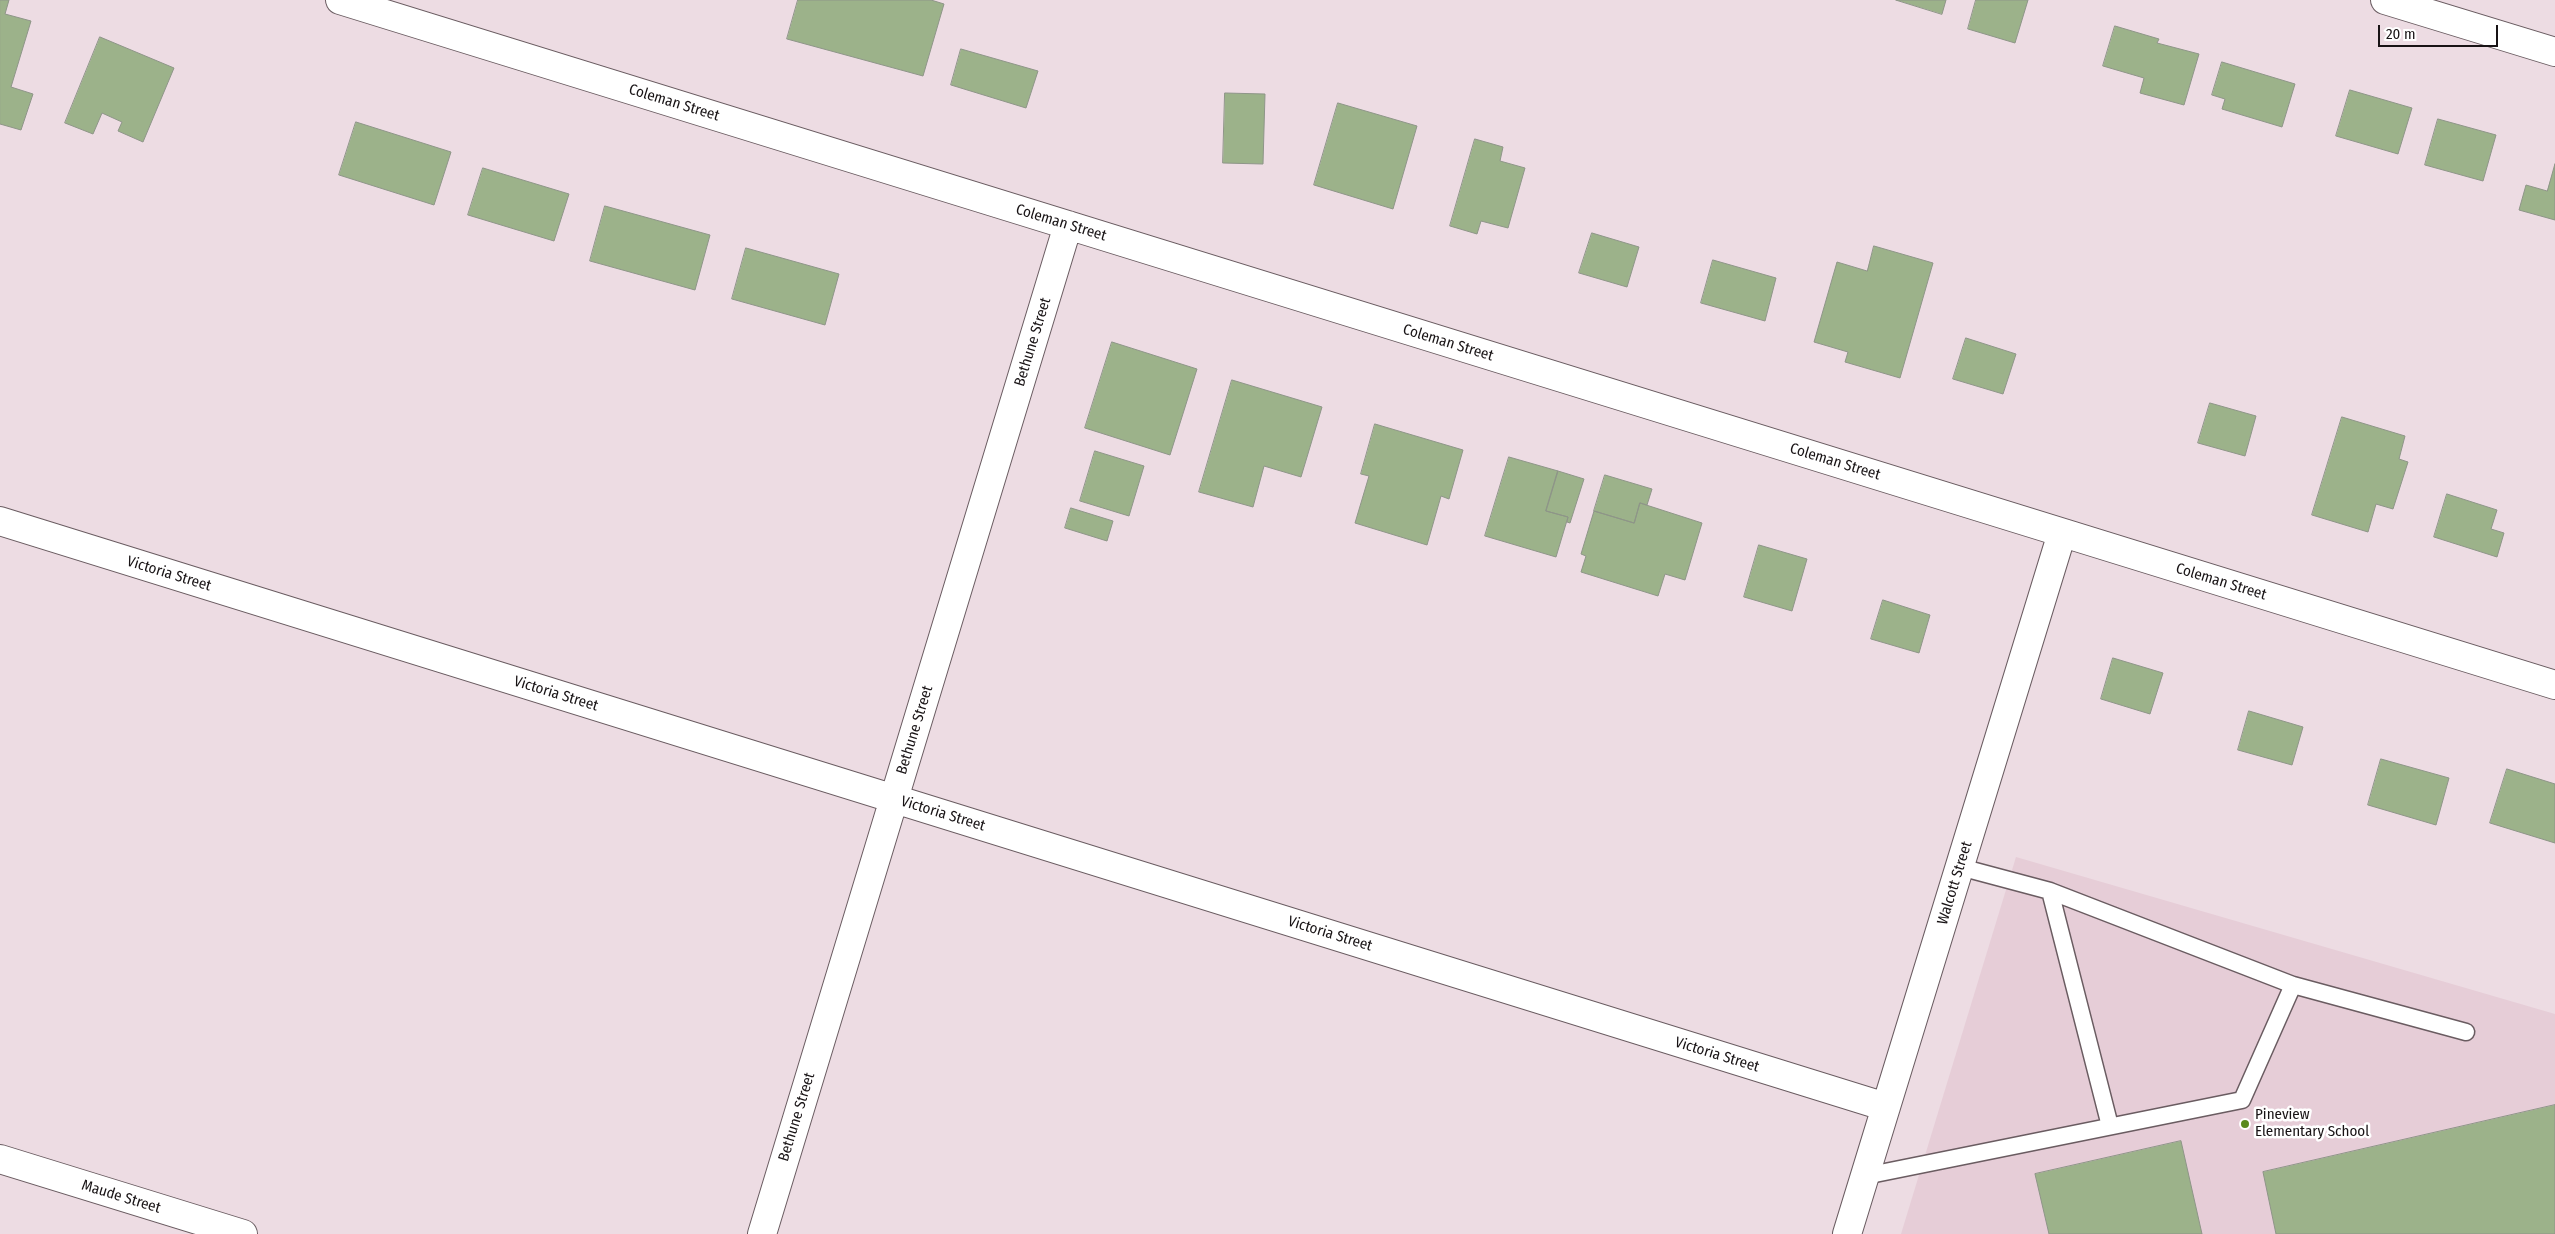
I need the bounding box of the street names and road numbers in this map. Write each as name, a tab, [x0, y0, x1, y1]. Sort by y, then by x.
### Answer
street label: Coleman Street	[627, 81, 721, 125]
street label: Coleman Street	[1014, 201, 1108, 245]
street label: Bethune Street	[1011, 295, 1055, 389]
street label: Coleman Street	[1401, 321, 1495, 365]
street label: Coleman Street	[1788, 440, 1882, 484]
street label: Victoria Street	[125, 553, 213, 595]
street label: Coleman Street	[2174, 560, 2268, 604]
street label: Victoria Street	[512, 673, 600, 715]
street label: Bethune Street	[893, 683, 937, 777]
street label: Victoria Street	[899, 793, 987, 835]
street label: Walcott Street	[1934, 839, 1976, 927]
street label: Victoria Street	[1286, 913, 1374, 955]
street label: Victoria Street	[1673, 1034, 1761, 1076]
street label: Bethune Street	[775, 1070, 819, 1164]
street label: Maude Street	[79, 1176, 163, 1218]

